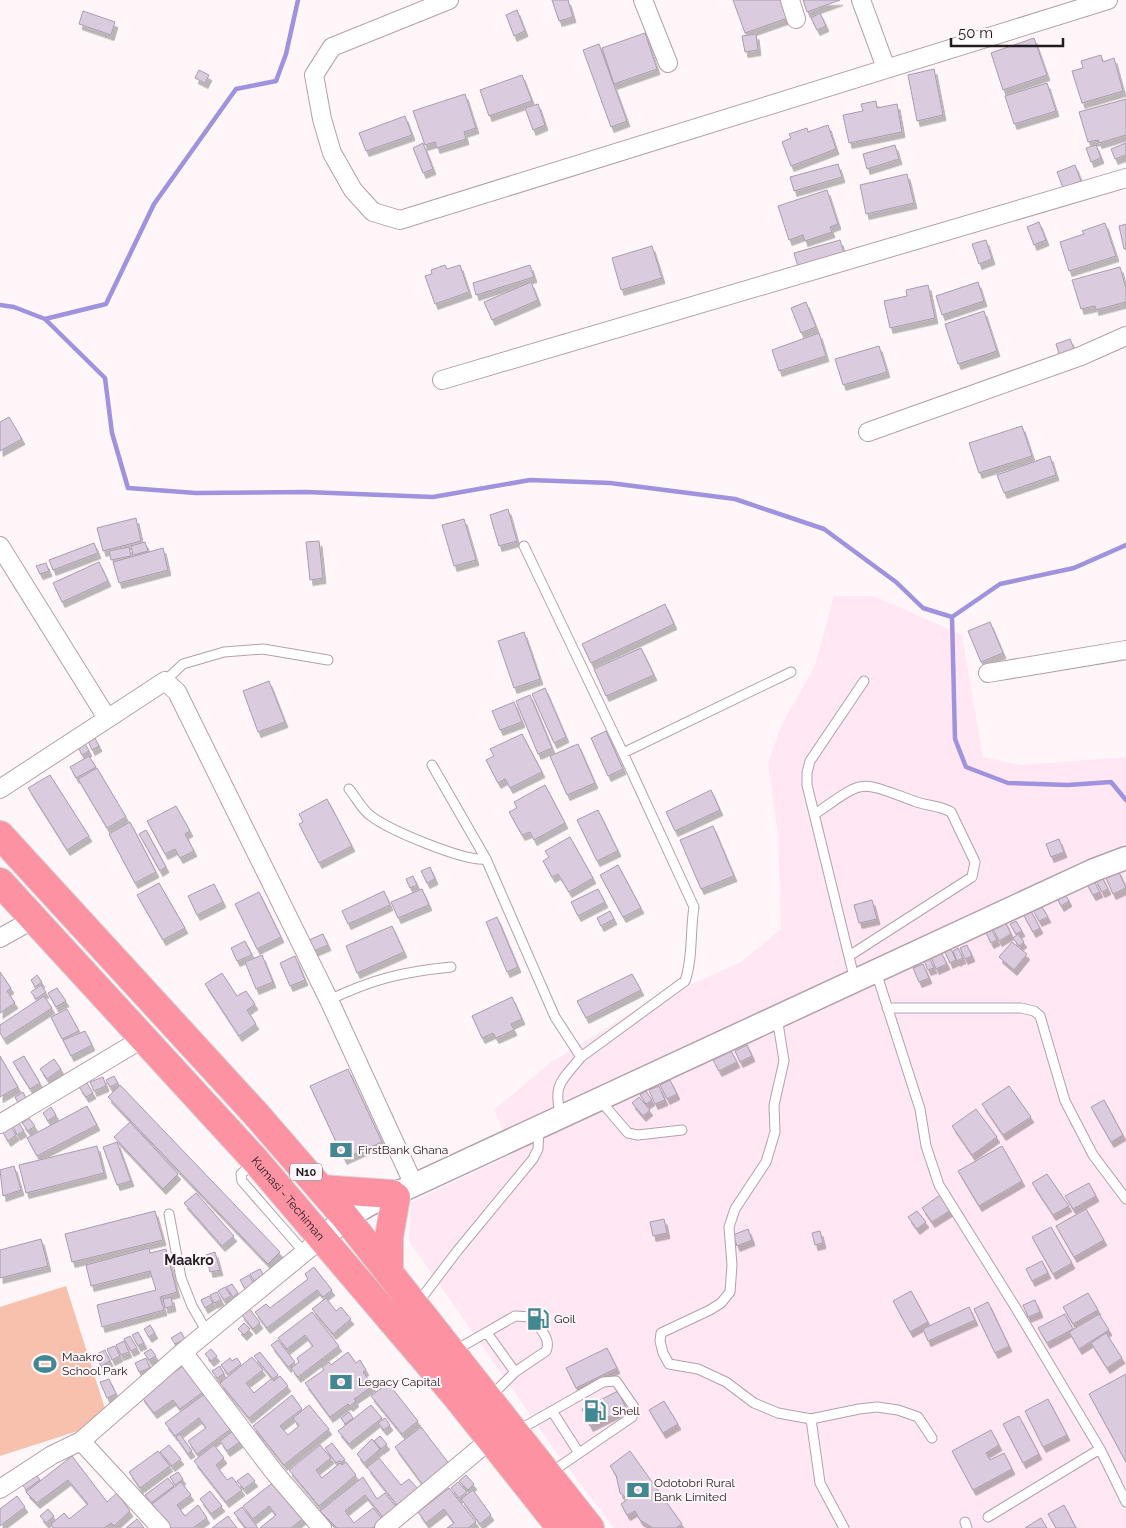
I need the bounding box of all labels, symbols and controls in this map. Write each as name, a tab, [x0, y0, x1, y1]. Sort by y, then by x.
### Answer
scale bar	[951, 15, 1064, 47]
text: 50 m	[958, 24, 993, 42]
bank icon: FirstBank Ghana	[328, 1137, 354, 1163]
place label: FirstBank Ghana	[358, 1143, 448, 1157]
street label: Kumasi - Techiman	[249, 1154, 327, 1243]
road number: N10	[290, 1164, 322, 1180]
district label: Maakro	[164, 1252, 214, 1268]
fuel station icon: Goil	[525, 1306, 551, 1332]
place label: Goil	[554, 1312, 576, 1326]
place label: Maakro School Park	[62, 1350, 128, 1378]
sports icon: Maakro School Park	[32, 1351, 58, 1377]
bank icon: Legacy Capital	[328, 1369, 354, 1395]
place label: Legacy Capital	[358, 1375, 441, 1389]
fuel station icon: Shell	[582, 1398, 608, 1424]
place label: Shell	[612, 1404, 641, 1418]
place label: Odotobri Rural Bank Limited	[654, 1476, 735, 1504]
bank icon: Odotobri Rural Bank Limited	[625, 1477, 651, 1503]

